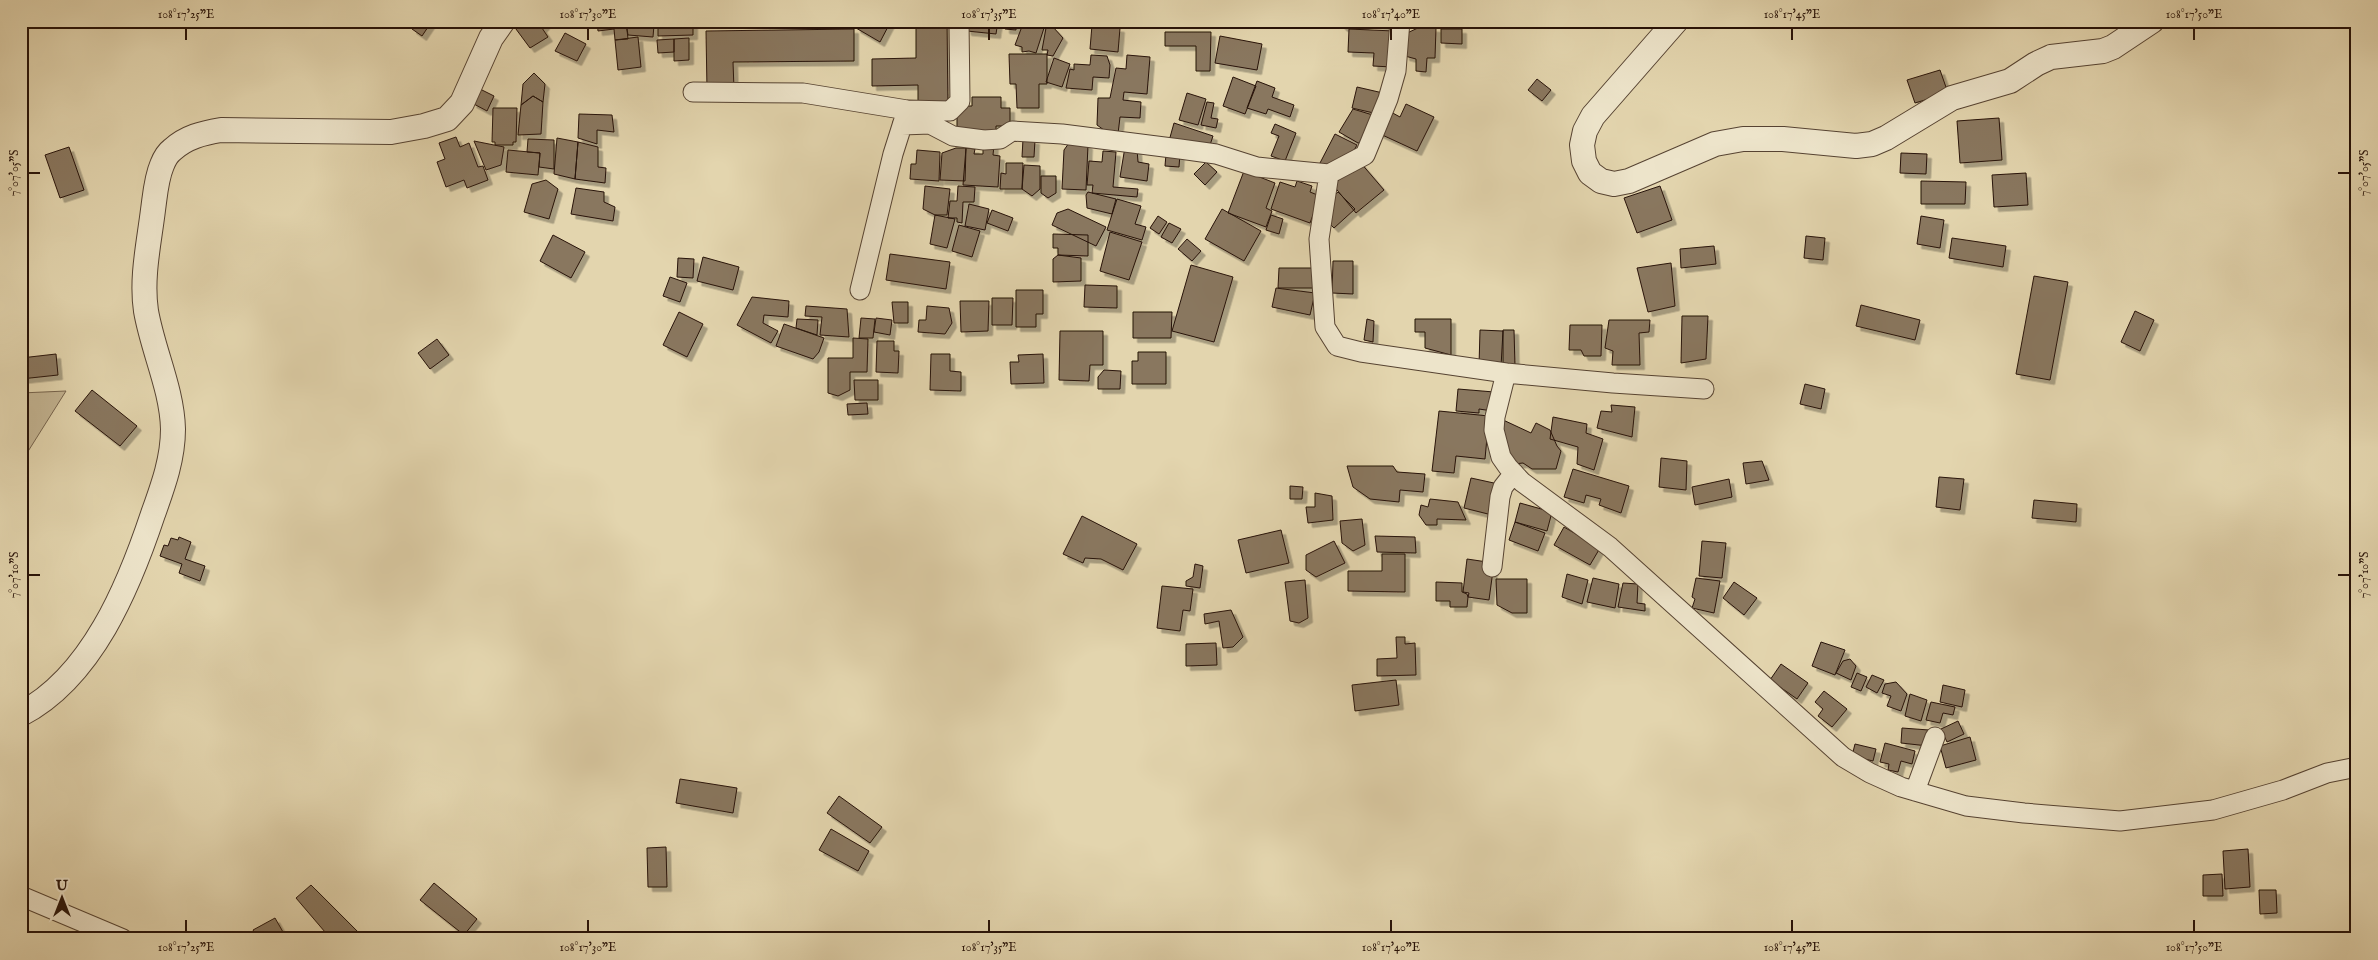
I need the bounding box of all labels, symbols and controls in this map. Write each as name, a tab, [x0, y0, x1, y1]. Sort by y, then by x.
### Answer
text: 108°17'25"E	[158, 7, 214, 22]
text: 108°17'30"E	[560, 7, 616, 22]
text: 108°17'35"E	[961, 7, 1017, 22]
text: 108°17'40"E	[1362, 7, 1420, 22]
text: 108°17'45"E	[1764, 7, 1820, 22]
text: 108°17'50"E	[2166, 7, 2222, 22]
text: 7°07'05"S	[7, 150, 22, 196]
text: 7°07'05"S	[2357, 150, 2372, 196]
text: 7°07'10"S	[7, 552, 22, 598]
text: 7°07'10"S	[2357, 552, 2372, 598]
north arrow	[38, 872, 88, 922]
text: U	[55, 877, 69, 895]
text: 108°17'25"E	[158, 940, 214, 955]
text: 108°17'30"E	[560, 940, 616, 955]
text: 108°17'35"E	[961, 940, 1017, 955]
text: 108°17'40"E	[1362, 940, 1420, 955]
text: 108°17'45"E	[1764, 940, 1820, 955]
text: 108°17'50"E	[2166, 940, 2222, 955]

